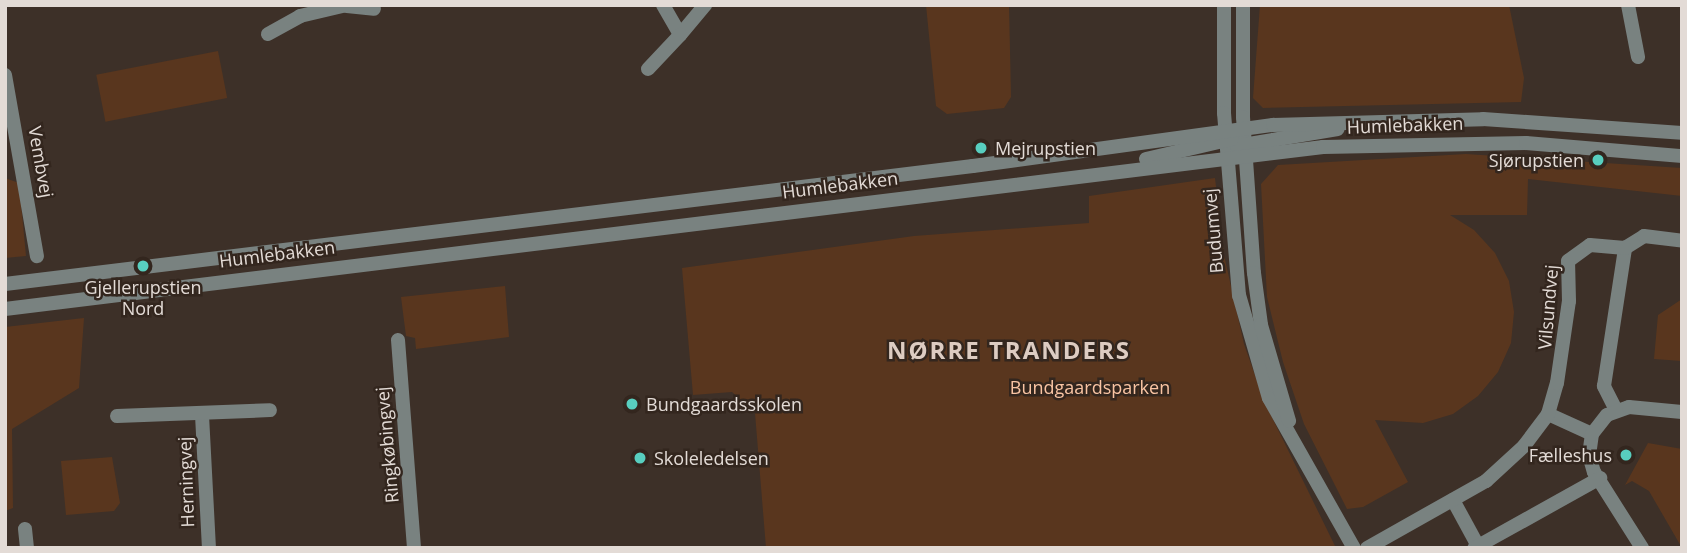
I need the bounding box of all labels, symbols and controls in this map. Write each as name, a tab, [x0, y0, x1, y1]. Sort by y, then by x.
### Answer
street label: Humlebakken	[1346, 112, 1464, 138]
street label: Vembvej	[24, 125, 58, 199]
place label: Mejrupstien	[995, 137, 1096, 159]
marker: Mejrupstien	[973, 140, 989, 156]
place label: Sjørupstien	[1489, 149, 1584, 171]
marker: Sjørupstien	[1590, 152, 1606, 168]
street label: Humlebakken	[781, 167, 899, 203]
street label: Budumvej	[1199, 188, 1227, 274]
street label: Humlebakken	[218, 236, 336, 272]
marker: Gjellerupstien Nord	[135, 258, 151, 274]
street label: Vilsundvej	[1534, 264, 1562, 350]
place label: Gjellerupstien Nord	[84, 277, 202, 320]
district label: NØRRE TRANDERS	[889, 336, 1129, 364]
park label: Bundgaardsparken	[1010, 376, 1170, 398]
street label: Ringkøbingvej	[371, 386, 403, 504]
place label: Bundgaardsskolen	[646, 393, 802, 415]
marker: Bundgaardsskolen	[624, 396, 640, 412]
street label: Herningvej	[174, 436, 198, 528]
place label: Fælleshus	[1529, 444, 1612, 466]
place label: Skoleledelsen	[654, 447, 769, 469]
marker: Fælleshus	[1618, 447, 1634, 463]
marker: Skoleledelsen	[632, 450, 648, 466]

